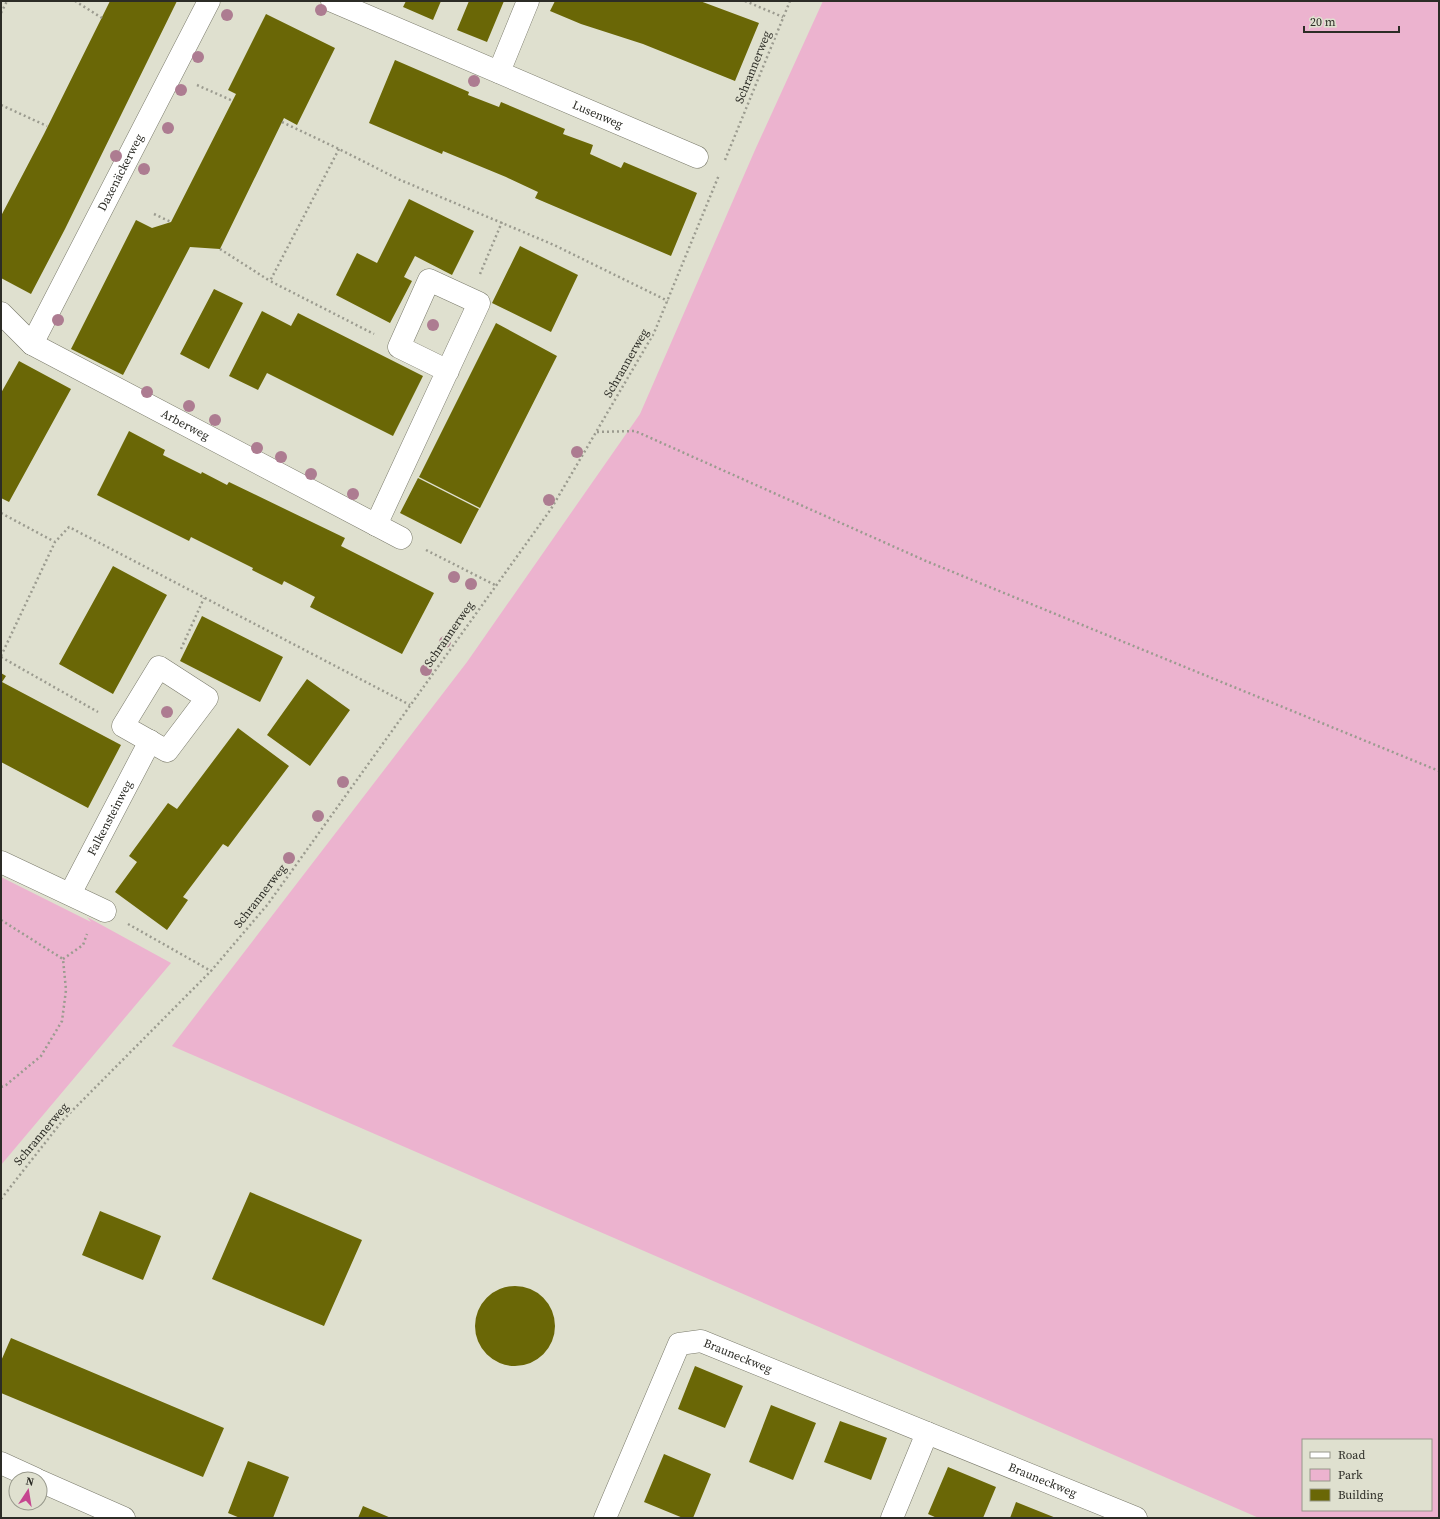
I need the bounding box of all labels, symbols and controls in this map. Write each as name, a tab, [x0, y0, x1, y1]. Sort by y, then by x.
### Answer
scale bar	[1304, 8, 1399, 34]
text: 20 m	[1310, 14, 1336, 30]
street label: Schrannerweg	[731, 28, 775, 106]
street label: Lusenweg	[570, 97, 625, 132]
street label: Daxenäckerweg	[94, 131, 147, 214]
street label: Schrannerweg	[600, 326, 652, 400]
street label: Arberweg	[158, 405, 212, 444]
street label: Schrannerweg	[420, 598, 478, 670]
street label: Falkensteinweg	[84, 777, 136, 858]
street label: Schrannerweg	[230, 861, 290, 931]
street label: Schrannerweg	[10, 1099, 72, 1169]
street label: Brauneckweg	[701, 1335, 774, 1377]
legend	[1302, 1439, 1432, 1511]
text: Road	[1338, 1447, 1365, 1463]
street label: Brauneckweg	[1006, 1459, 1079, 1501]
text: Park	[1338, 1467, 1363, 1483]
north arrow	[8, 1471, 48, 1511]
text: N	[24, 1474, 35, 1490]
text: Building	[1338, 1487, 1383, 1503]

